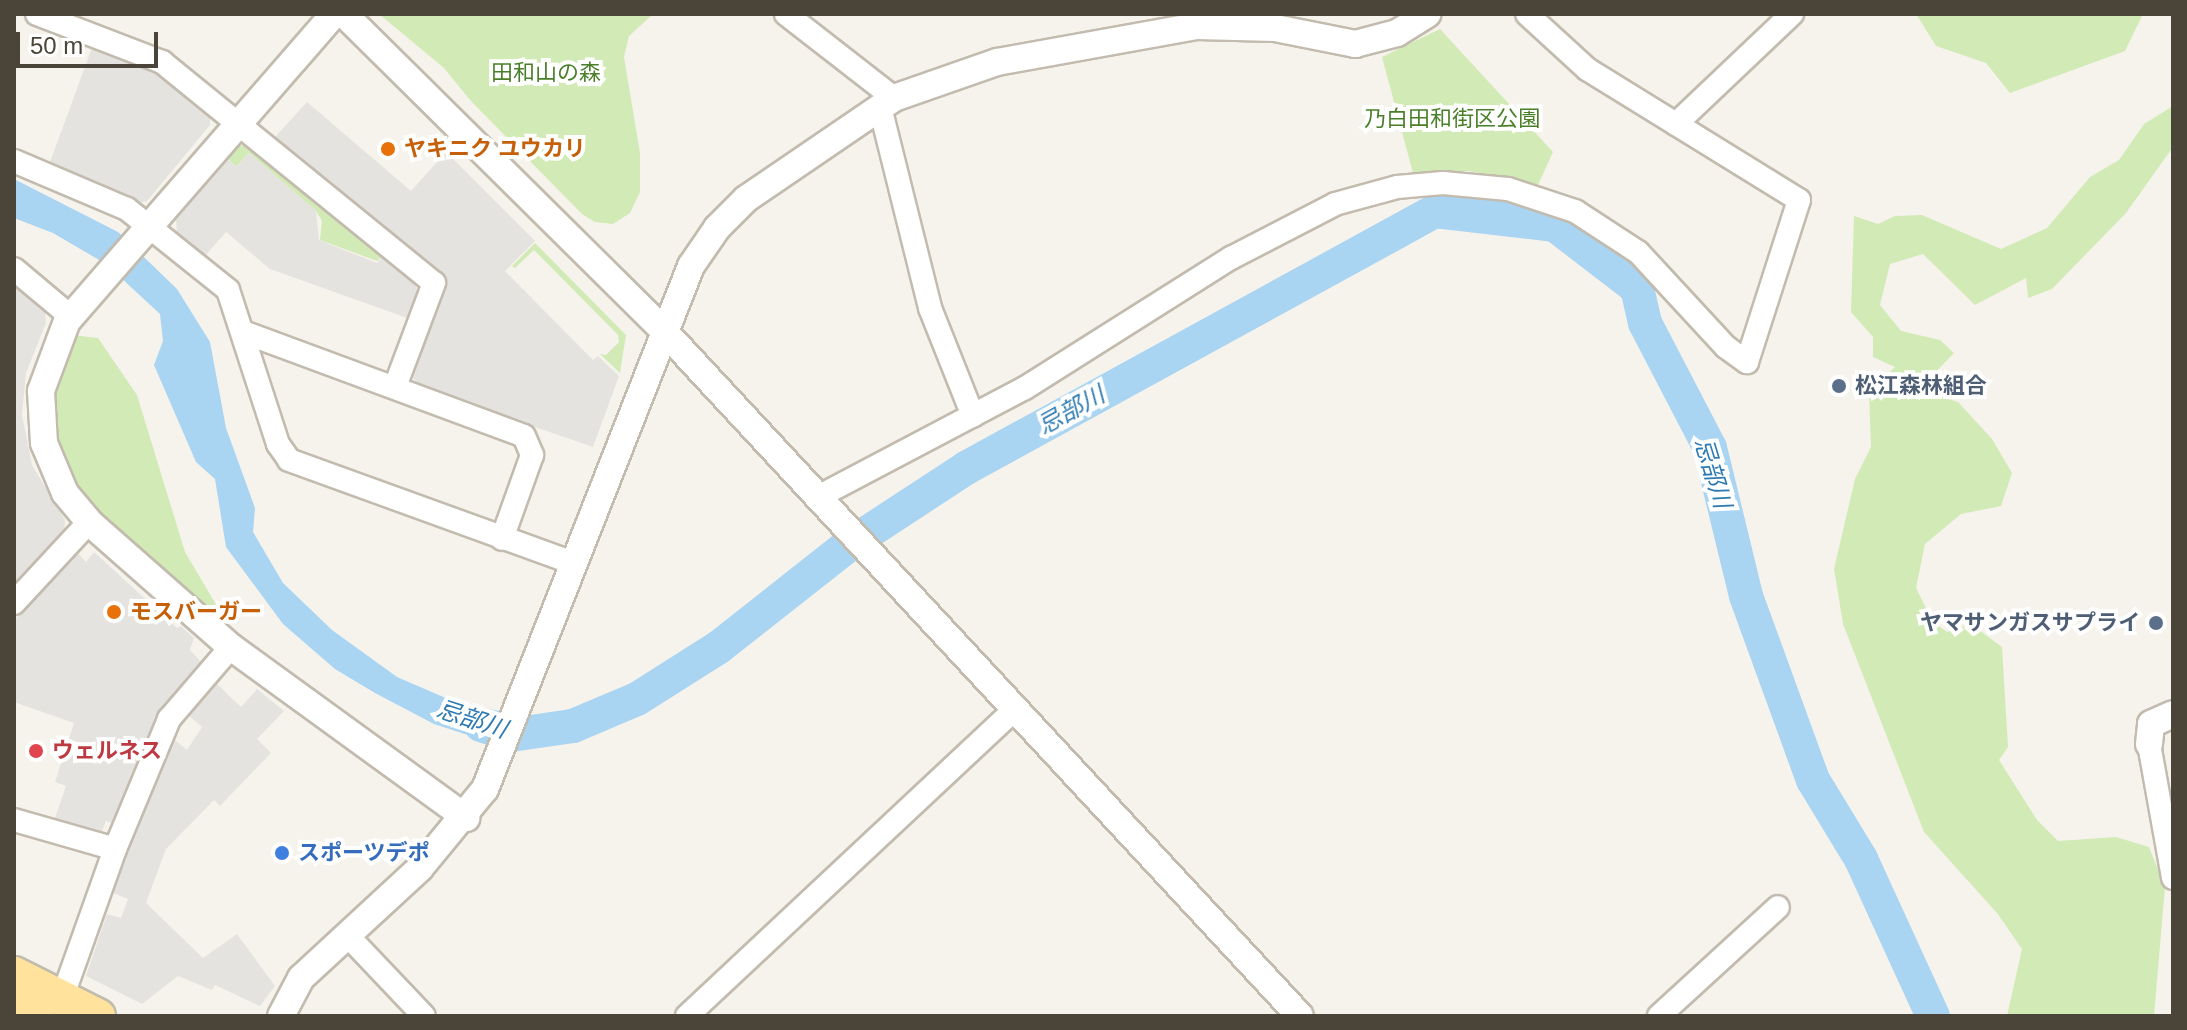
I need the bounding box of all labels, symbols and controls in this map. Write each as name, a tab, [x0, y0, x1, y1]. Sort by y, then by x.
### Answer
scale bar	[20, 16, 162, 66]
text: 50 m	[30, 32, 83, 59]
park label: 田和山の森	[491, 60, 601, 86]
park label: 乃白田和街区公園	[1364, 106, 1540, 132]
place label: ヤキニク ユウカリ	[404, 136, 586, 162]
marker: ヤキニク ユウカリ	[379, 140, 397, 158]
place label: 松江森林組合	[1855, 373, 1987, 399]
marker: 松江森林組合	[1830, 377, 1848, 395]
water label: 忌部川	[1033, 380, 1109, 440]
water label: 忌部川	[1689, 434, 1737, 512]
place label: モスバーガー	[130, 599, 262, 625]
marker: モスバーガー	[105, 603, 123, 621]
place label: ヤマサンガスサプライ	[1920, 610, 2140, 636]
marker: ヤマサンガスサプライ	[2147, 614, 2165, 632]
water label: 忌部川	[433, 694, 511, 744]
place label: ウェルネス	[52, 738, 162, 764]
marker: ウェルネス	[27, 742, 45, 760]
place label: スポーツデポ	[298, 840, 430, 866]
marker: スポーツデポ	[273, 844, 291, 862]

